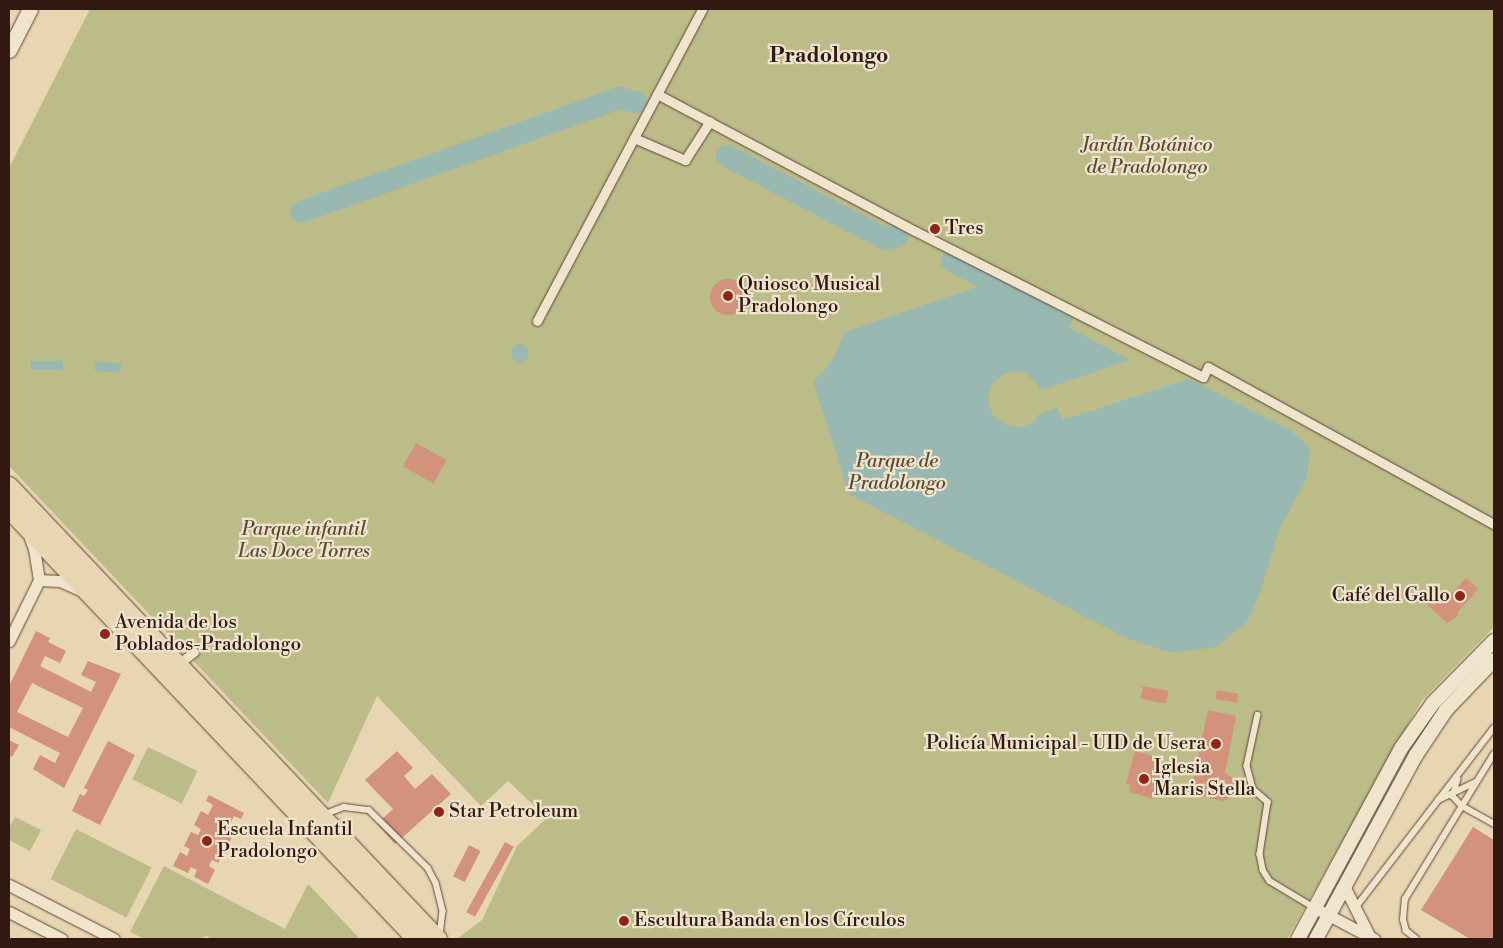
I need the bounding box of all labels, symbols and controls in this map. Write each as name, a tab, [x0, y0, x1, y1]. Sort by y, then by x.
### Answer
district label: Pradolongo	[770, 43, 888, 69]
park label: Jardín Botánico de Pradolongo	[1082, 135, 1212, 179]
place label: Tres	[945, 218, 984, 240]
marker: Tres	[929, 223, 941, 235]
place label: Quiosco Musical Pradolongo	[738, 274, 880, 318]
marker: Quiosco Musical Pradolongo	[722, 290, 734, 302]
park label: Parque de Pradolongo	[848, 451, 946, 495]
park label: Parque infantil Las Doce Torres	[238, 519, 370, 563]
place label: Café del Gallo	[1332, 585, 1450, 607]
marker: Café del Gallo	[1454, 590, 1466, 602]
place label: Avenida de los Poblados-Pradolongo	[115, 612, 301, 656]
marker: Avenida de los Poblados-Pradolongo	[99, 628, 111, 640]
place label: Policía Municipal - UID de Usera	[926, 733, 1206, 755]
marker: Policía Municipal - UID de Usera	[1210, 738, 1222, 750]
place label: Iglesia Maris Stella	[1154, 757, 1255, 801]
marker: Iglesia Maris Stella	[1138, 773, 1150, 785]
place label: Star Petroleum	[449, 801, 578, 823]
marker: Star Petroleum	[433, 806, 445, 818]
place label: Escuela Infantil Pradolongo	[217, 819, 353, 863]
marker: Escuela Infantil Pradolongo	[201, 835, 213, 847]
place label: Escultura Banda en los Círculos	[634, 910, 905, 932]
marker: Escultura Banda en los Círculos	[618, 915, 630, 927]

